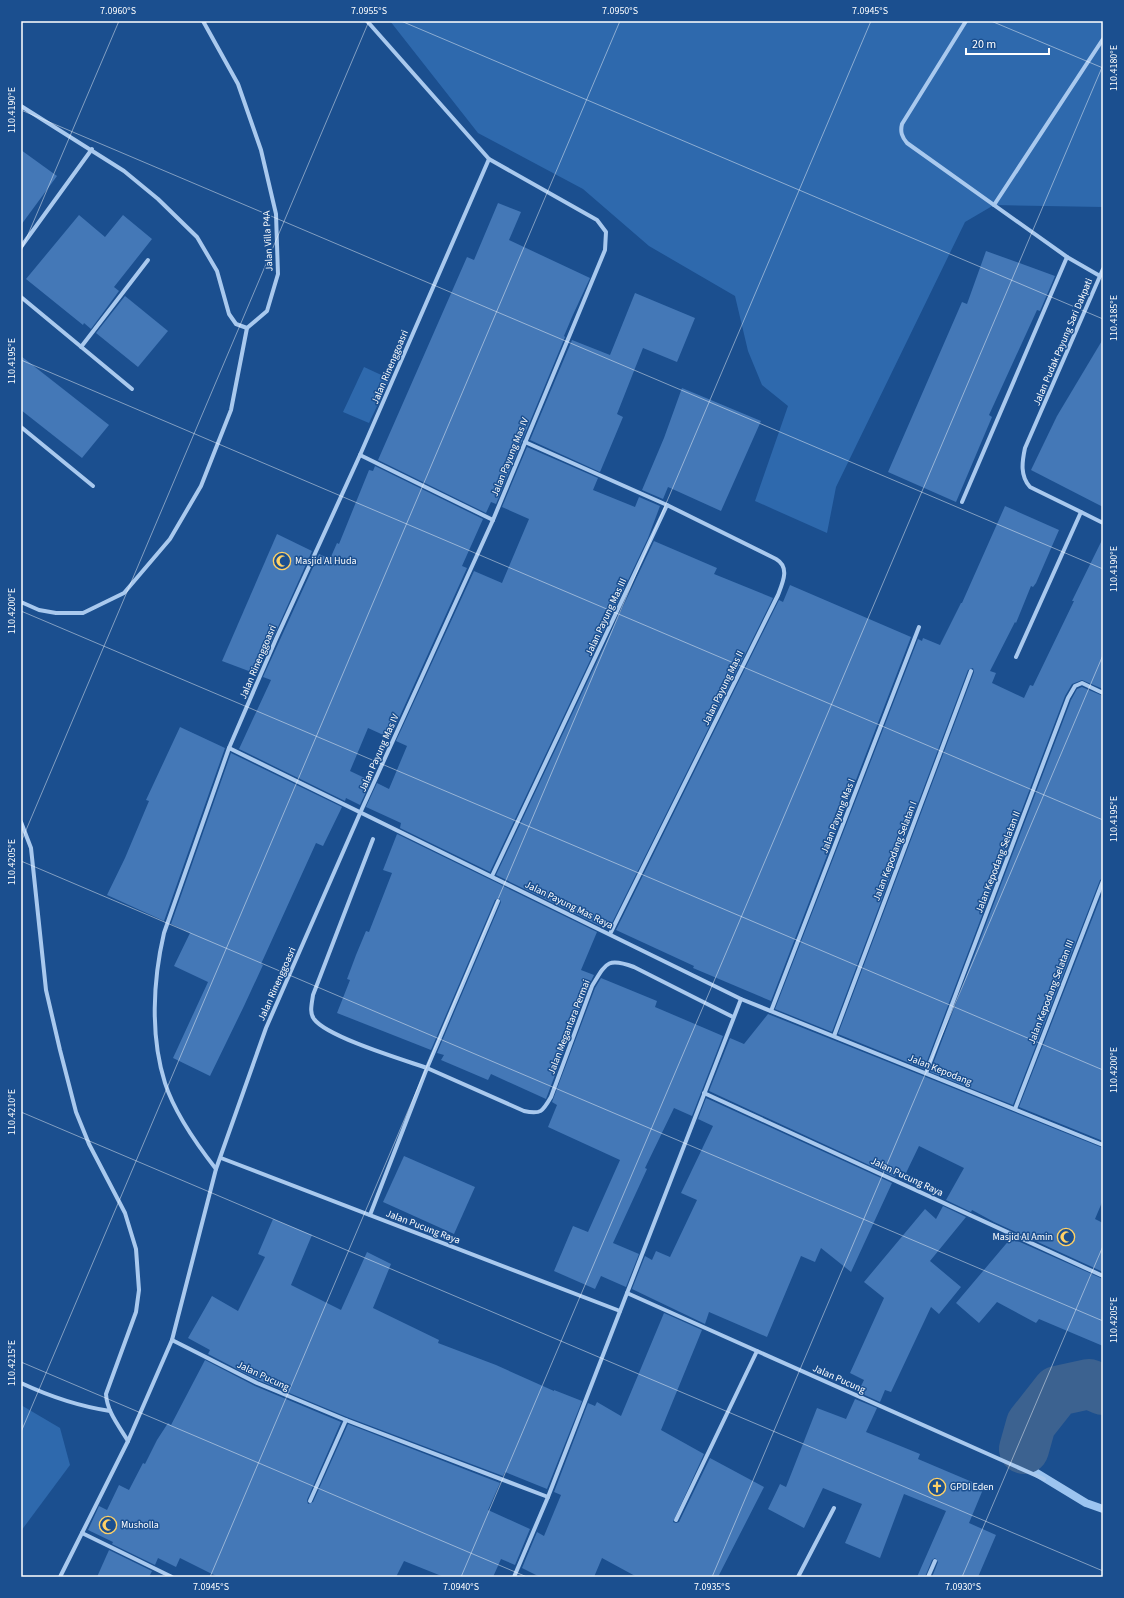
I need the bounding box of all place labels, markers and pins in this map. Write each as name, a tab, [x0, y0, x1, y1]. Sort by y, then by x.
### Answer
mosque icon: Masjid Al Huda	[272, 551, 292, 571]
place label: Masjid Al Huda	[295, 554, 357, 568]
mosque icon: Masjid Al Amin	[1056, 1227, 1076, 1247]
place label: Masjid Al Amin	[992, 1230, 1053, 1244]
church icon: GPDI Eden	[927, 1477, 947, 1497]
place label: GPDI Eden	[950, 1480, 994, 1494]
mosque icon: Musholla	[98, 1515, 118, 1535]
place label: Musholla	[121, 1518, 159, 1532]

